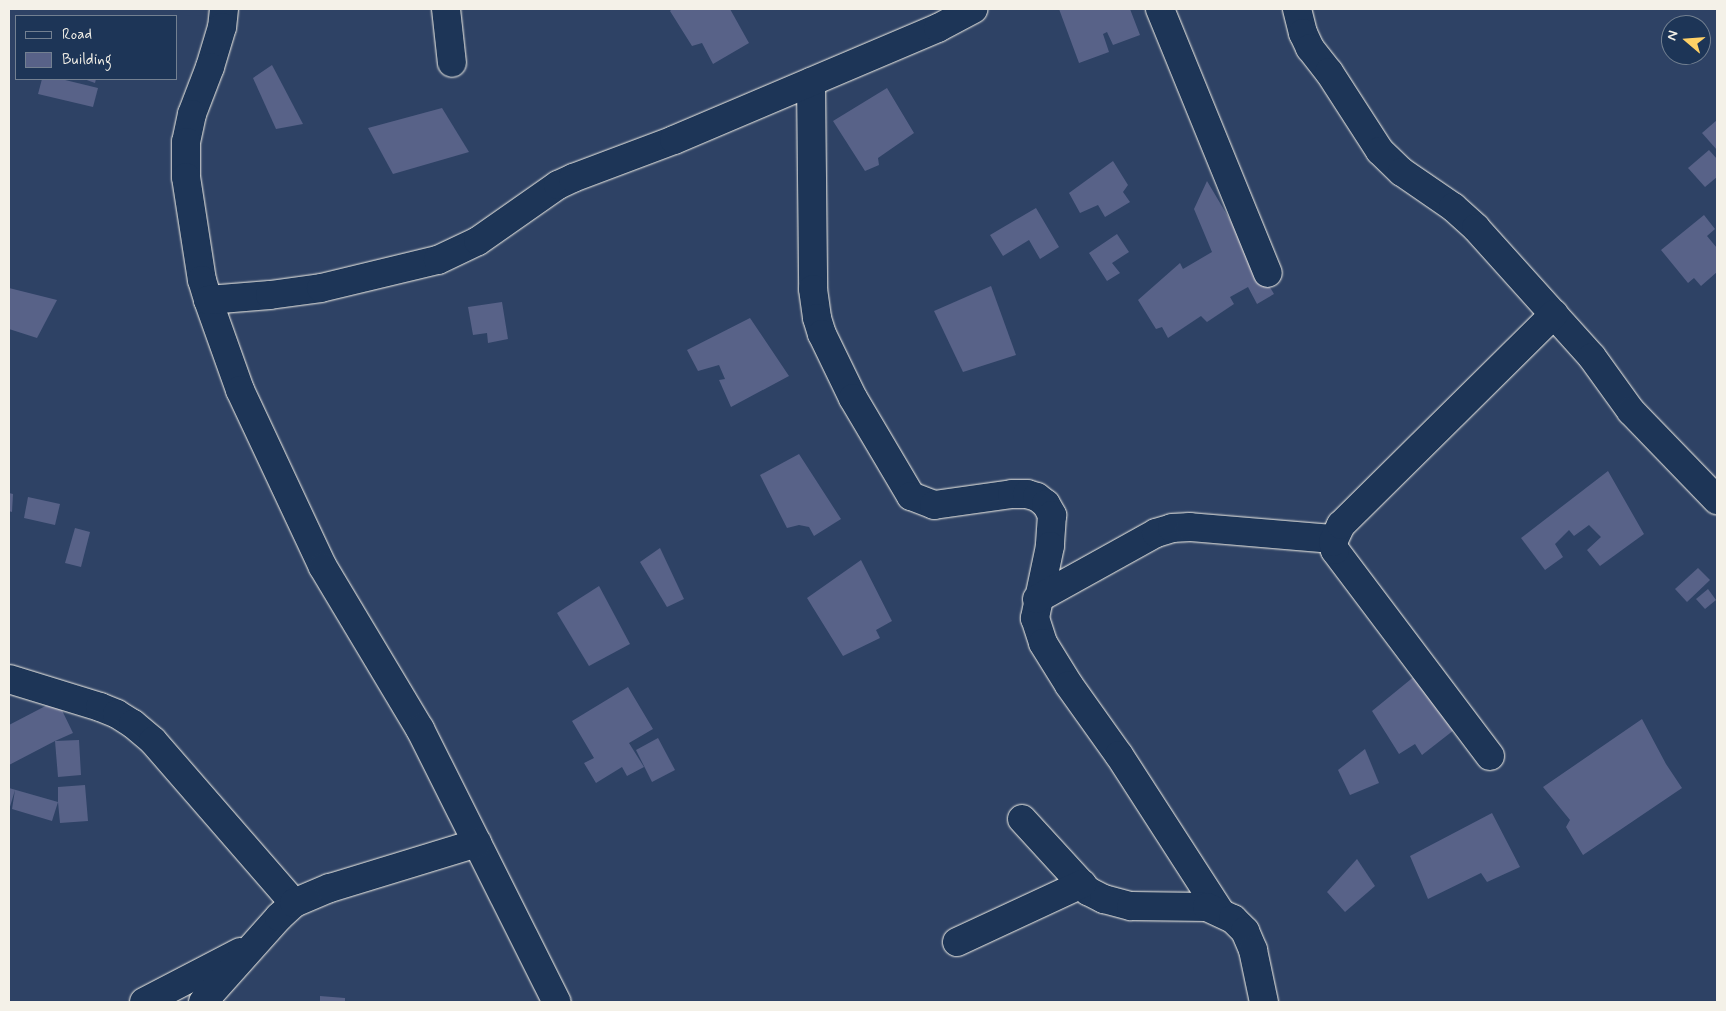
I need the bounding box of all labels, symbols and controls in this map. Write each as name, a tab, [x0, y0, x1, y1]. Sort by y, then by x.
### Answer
legend	[15, 15, 178, 80]
north arrow	[1661, 15, 1711, 65]
text: Road	[62, 25, 92, 45]
text: N	[1663, 28, 1683, 43]
text: Building	[62, 50, 112, 70]

